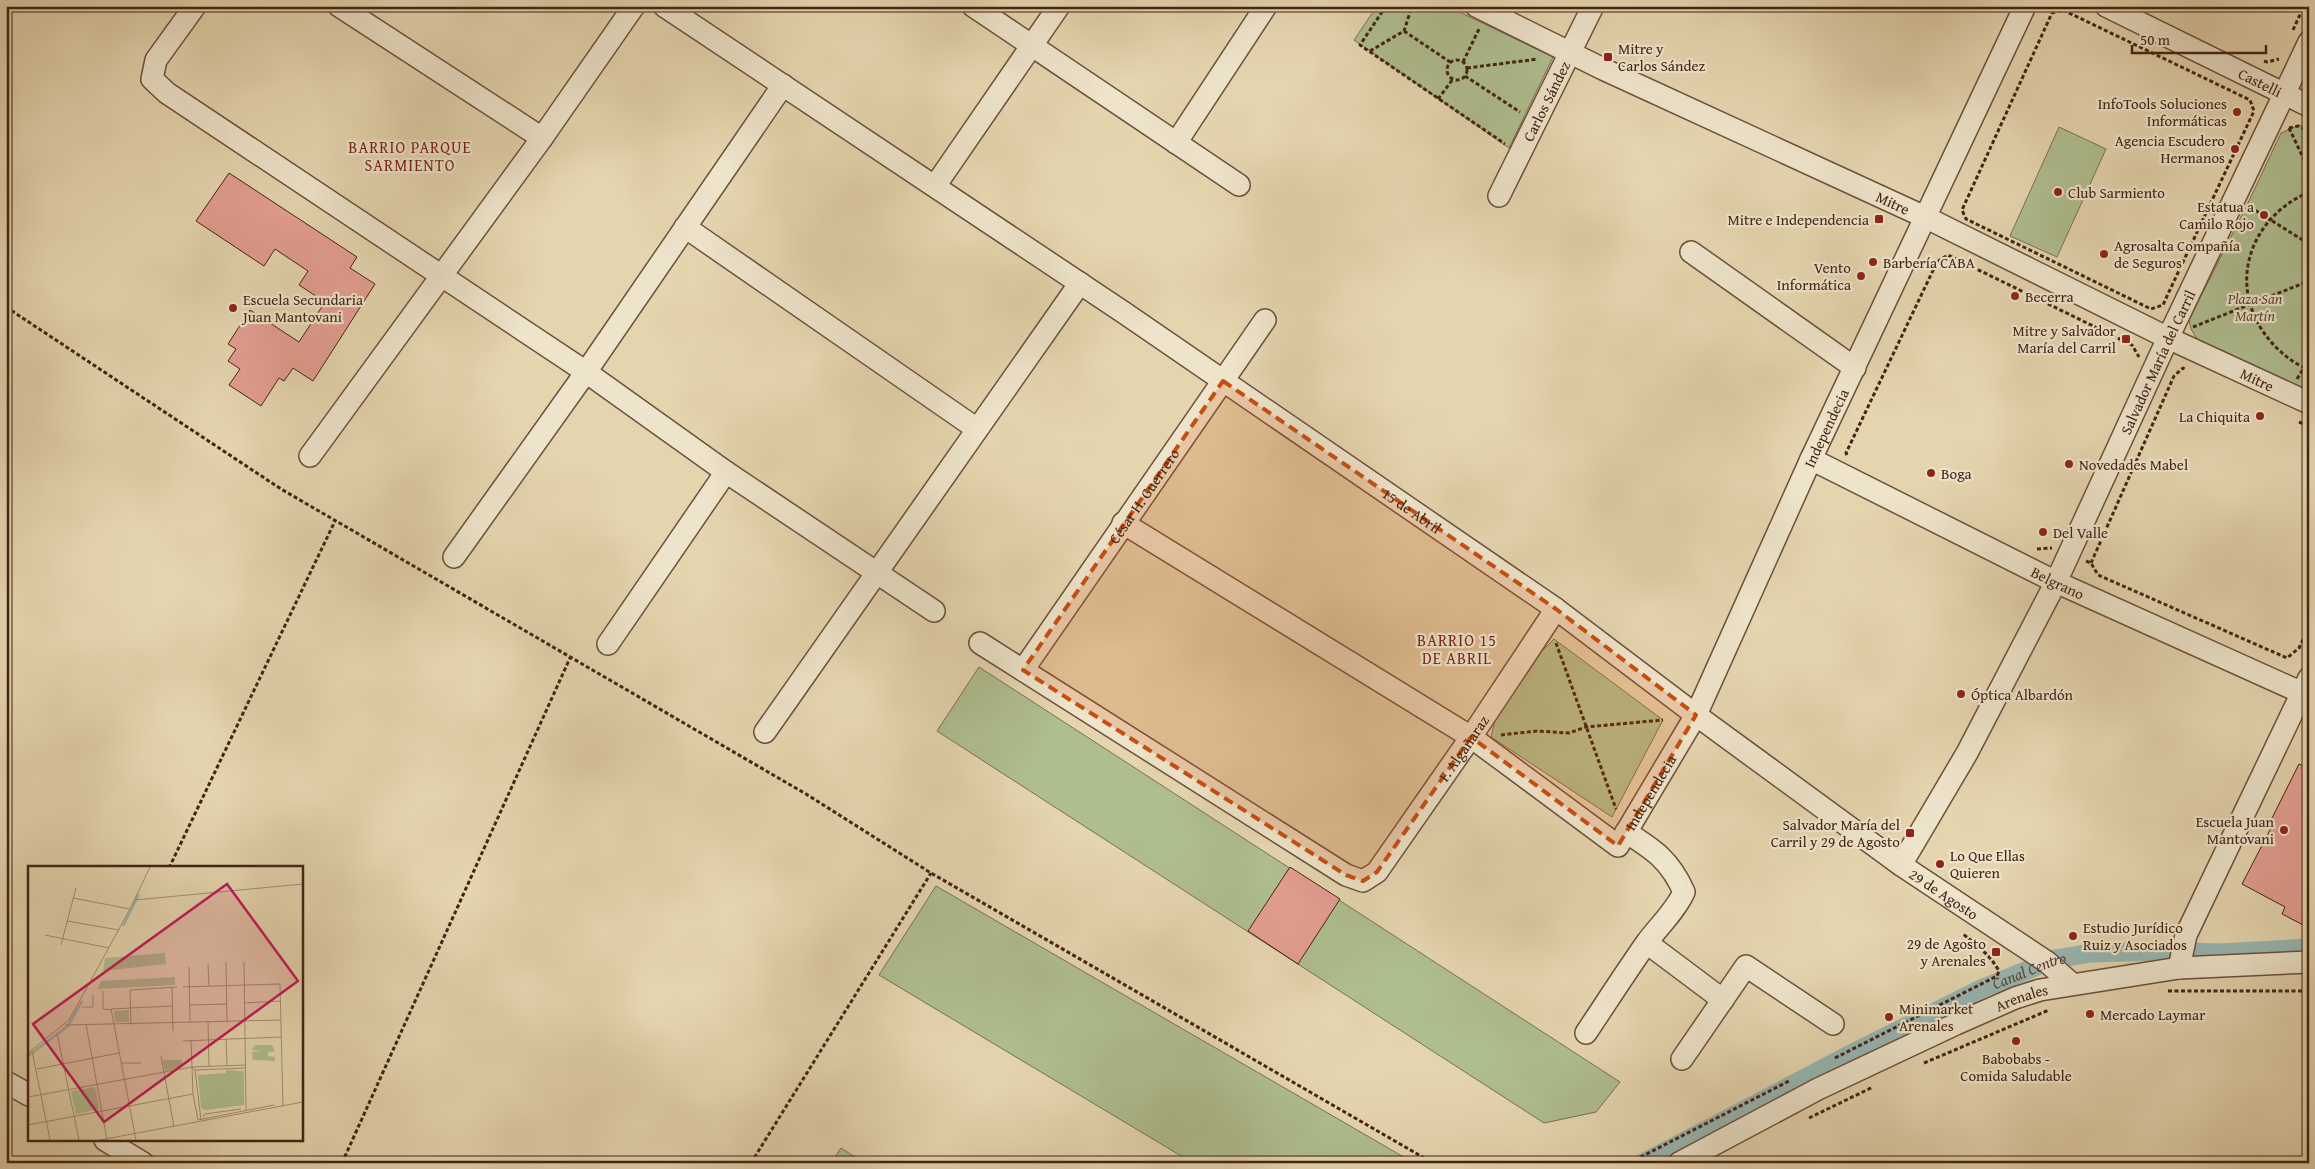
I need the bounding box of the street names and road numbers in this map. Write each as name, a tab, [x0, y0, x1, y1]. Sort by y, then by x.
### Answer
street label: Carlos Sández	[1517, 57, 1575, 145]
street label: Castelli	[2235, 62, 2286, 102]
street label: Mitre	[1873, 186, 1913, 219]
street label: Salvador María del Carril	[2115, 286, 2200, 438]
street label: Mitre	[2237, 362, 2278, 396]
street label: Independecia	[1798, 385, 1853, 471]
street label: César H. Guerrero	[1103, 444, 1184, 547]
street label: 15 de Abril	[1378, 482, 1446, 538]
street label: Belgrano	[2028, 561, 2088, 604]
street label: F. Algañaraz	[1433, 710, 1494, 785]
street label: Independecia	[1619, 751, 1681, 834]
street label: 29 de Agosto	[1905, 863, 1983, 924]
street label: Arenales	[1992, 978, 2049, 1016]

